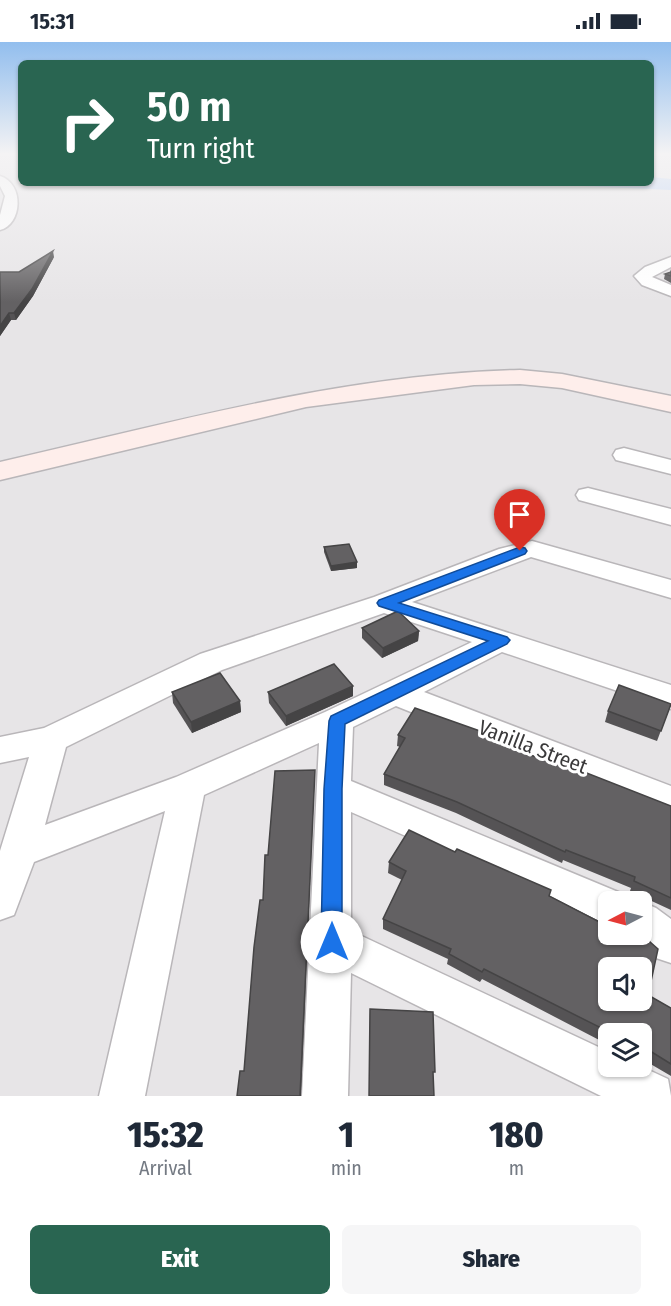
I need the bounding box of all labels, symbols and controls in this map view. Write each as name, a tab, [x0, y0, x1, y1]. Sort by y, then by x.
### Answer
text: 15:31	[30, 8, 75, 35]
text: 50 m	[147, 82, 231, 132]
icon: right	[48, 84, 126, 162]
text: Turn right	[147, 133, 255, 165]
pin	[494, 489, 545, 551]
icon: arrive	[503, 498, 536, 531]
street label: Vanilla Street	[475, 714, 591, 780]
north arrow	[598, 891, 652, 945]
map controls	[598, 891, 652, 1077]
position arrow	[300, 910, 364, 974]
button: sound	[598, 957, 652, 1011]
button: layers	[598, 1023, 652, 1077]
text: 15:32	[127, 1113, 204, 1157]
text: 1	[339, 1113, 354, 1157]
text: 180	[489, 1113, 544, 1157]
text: Arrival	[139, 1156, 192, 1180]
text: min	[331, 1156, 362, 1180]
text: m	[509, 1156, 524, 1180]
button: Exit	[30, 1225, 330, 1294]
button: Share	[342, 1225, 641, 1294]

